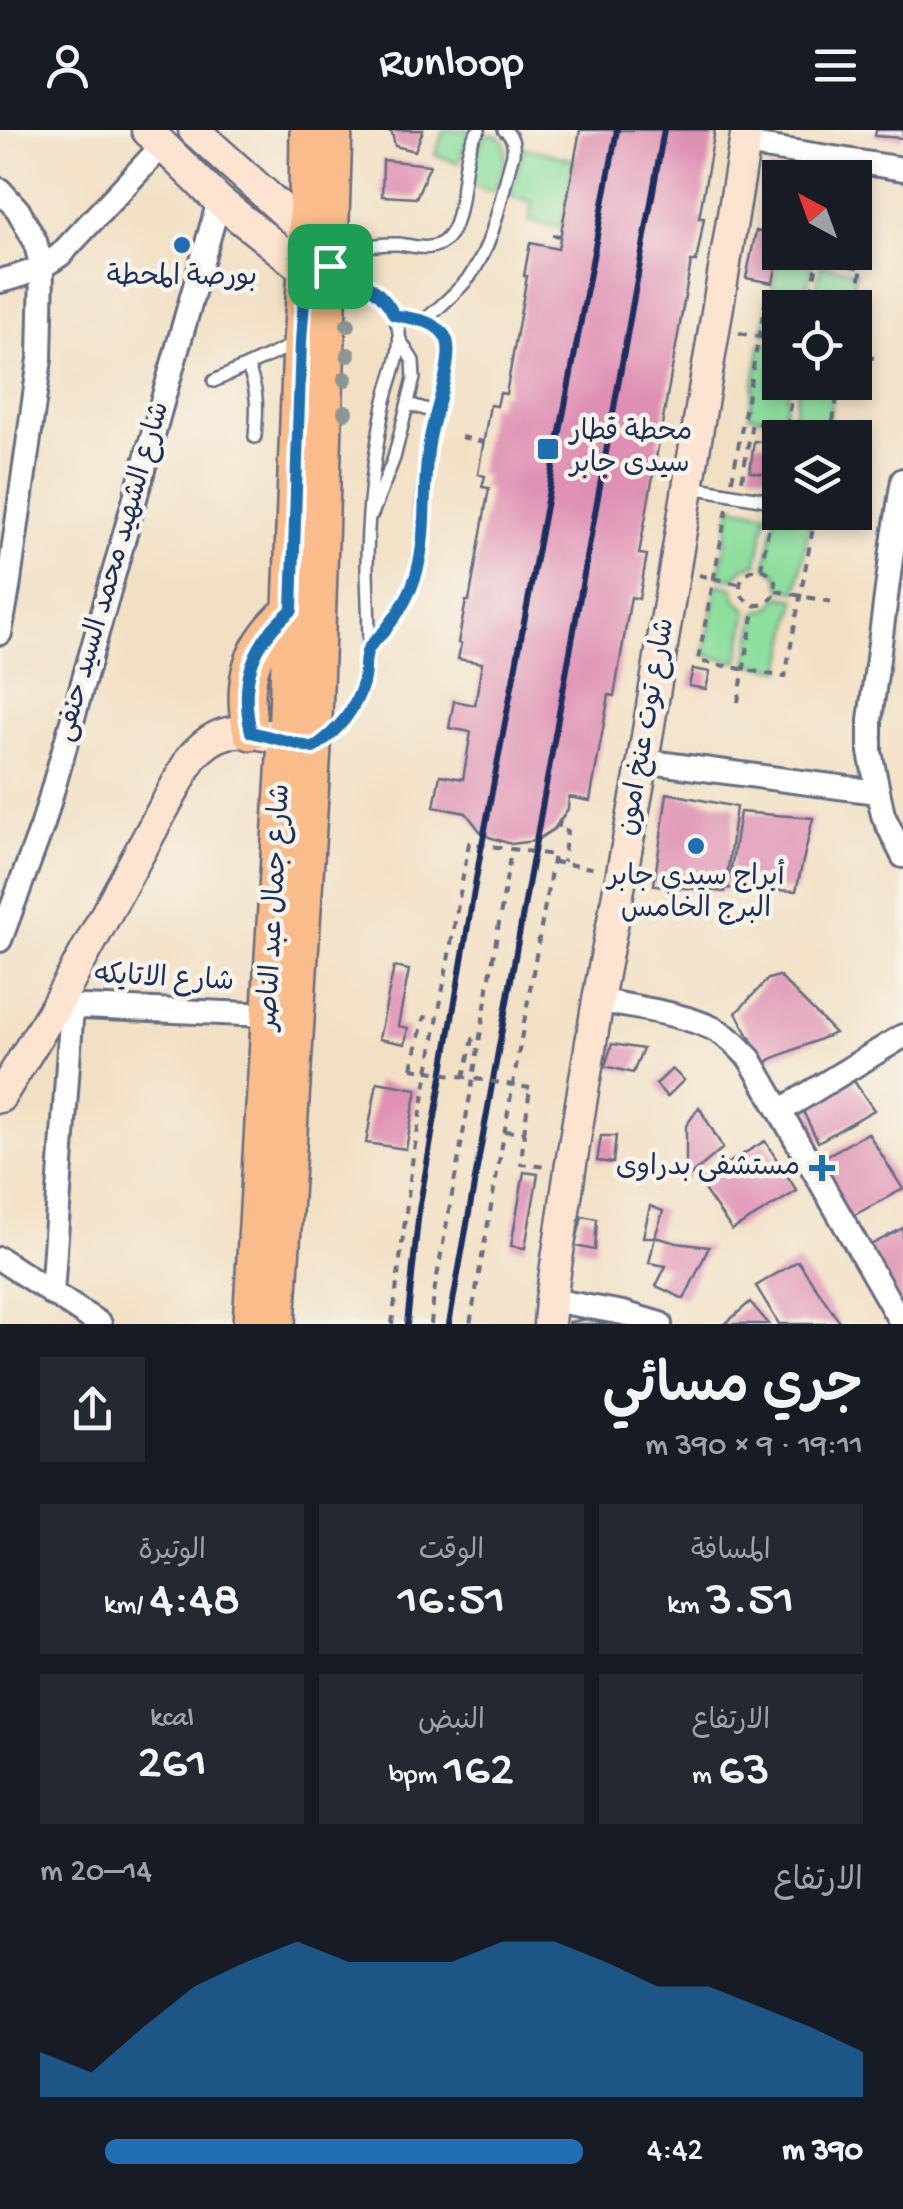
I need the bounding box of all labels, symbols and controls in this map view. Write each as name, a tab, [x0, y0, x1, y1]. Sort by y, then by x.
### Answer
icon: person	[40, 38, 95, 93]
icon: menu	[808, 38, 863, 93]
text: Runloop	[379, 39, 524, 92]
north arrow	[762, 160, 872, 270]
map controls	[762, 160, 872, 530]
pin	[288, 224, 373, 309]
marker: بورصة المحطة	[171, 234, 193, 256]
icon: arrive	[303, 239, 358, 294]
place label: بورصة المحطة	[107, 262, 257, 295]
button: locate	[762, 290, 872, 400]
street label: شارع الشهيد محمد السيد حنفى	[50, 398, 178, 746]
place label: محطة قطار سيدى جابر	[568, 417, 692, 482]
button: layers	[762, 420, 872, 530]
marker: محطة قطار سيدى جابر	[535, 436, 561, 462]
street label: شارع توت عنخ امون	[613, 616, 683, 838]
street label: شارع جمال عبد الناصر	[253, 783, 299, 1033]
marker: أبراج سيدي جابر البرج الخامس	[685, 835, 707, 857]
place label: أبراج سيدي جابر البرج الخامس	[605, 859, 785, 927]
street label: شارع الاتايكه	[93, 960, 235, 1000]
place label: مستشفى بدراوى	[616, 1152, 800, 1185]
marker: مستشفى بدراوى	[809, 1155, 835, 1181]
button: share	[40, 1357, 145, 1462]
text: جري مسائي	[602, 1358, 863, 1422]
text: 19:11 · 9 × 390 m	[645, 1428, 863, 1466]
text: الوتيرة	[138, 1536, 206, 1569]
text: الوقت	[419, 1536, 484, 1569]
text: المسافة	[691, 1536, 771, 1569]
text: 4:48	[150, 1573, 240, 1632]
text: 16:51	[398, 1573, 505, 1632]
text: 3.51	[706, 1573, 794, 1632]
text: /km	[104, 1590, 150, 1623]
text: km	[667, 1590, 706, 1623]
text: kcal	[150, 1703, 194, 1736]
text: النبض	[418, 1706, 485, 1739]
text: الارتفاع	[692, 1706, 770, 1739]
text: 261	[137, 1736, 207, 1795]
text: 162	[444, 1743, 514, 1802]
text: 63	[718, 1743, 770, 1802]
text: bpm	[389, 1760, 444, 1793]
text: m	[692, 1760, 718, 1793]
text: 14–20 m	[40, 1854, 152, 1892]
text: الارتفاع	[773, 1864, 863, 1902]
text: 4:42	[647, 2133, 703, 2171]
text: 390 m	[782, 2133, 863, 2171]

